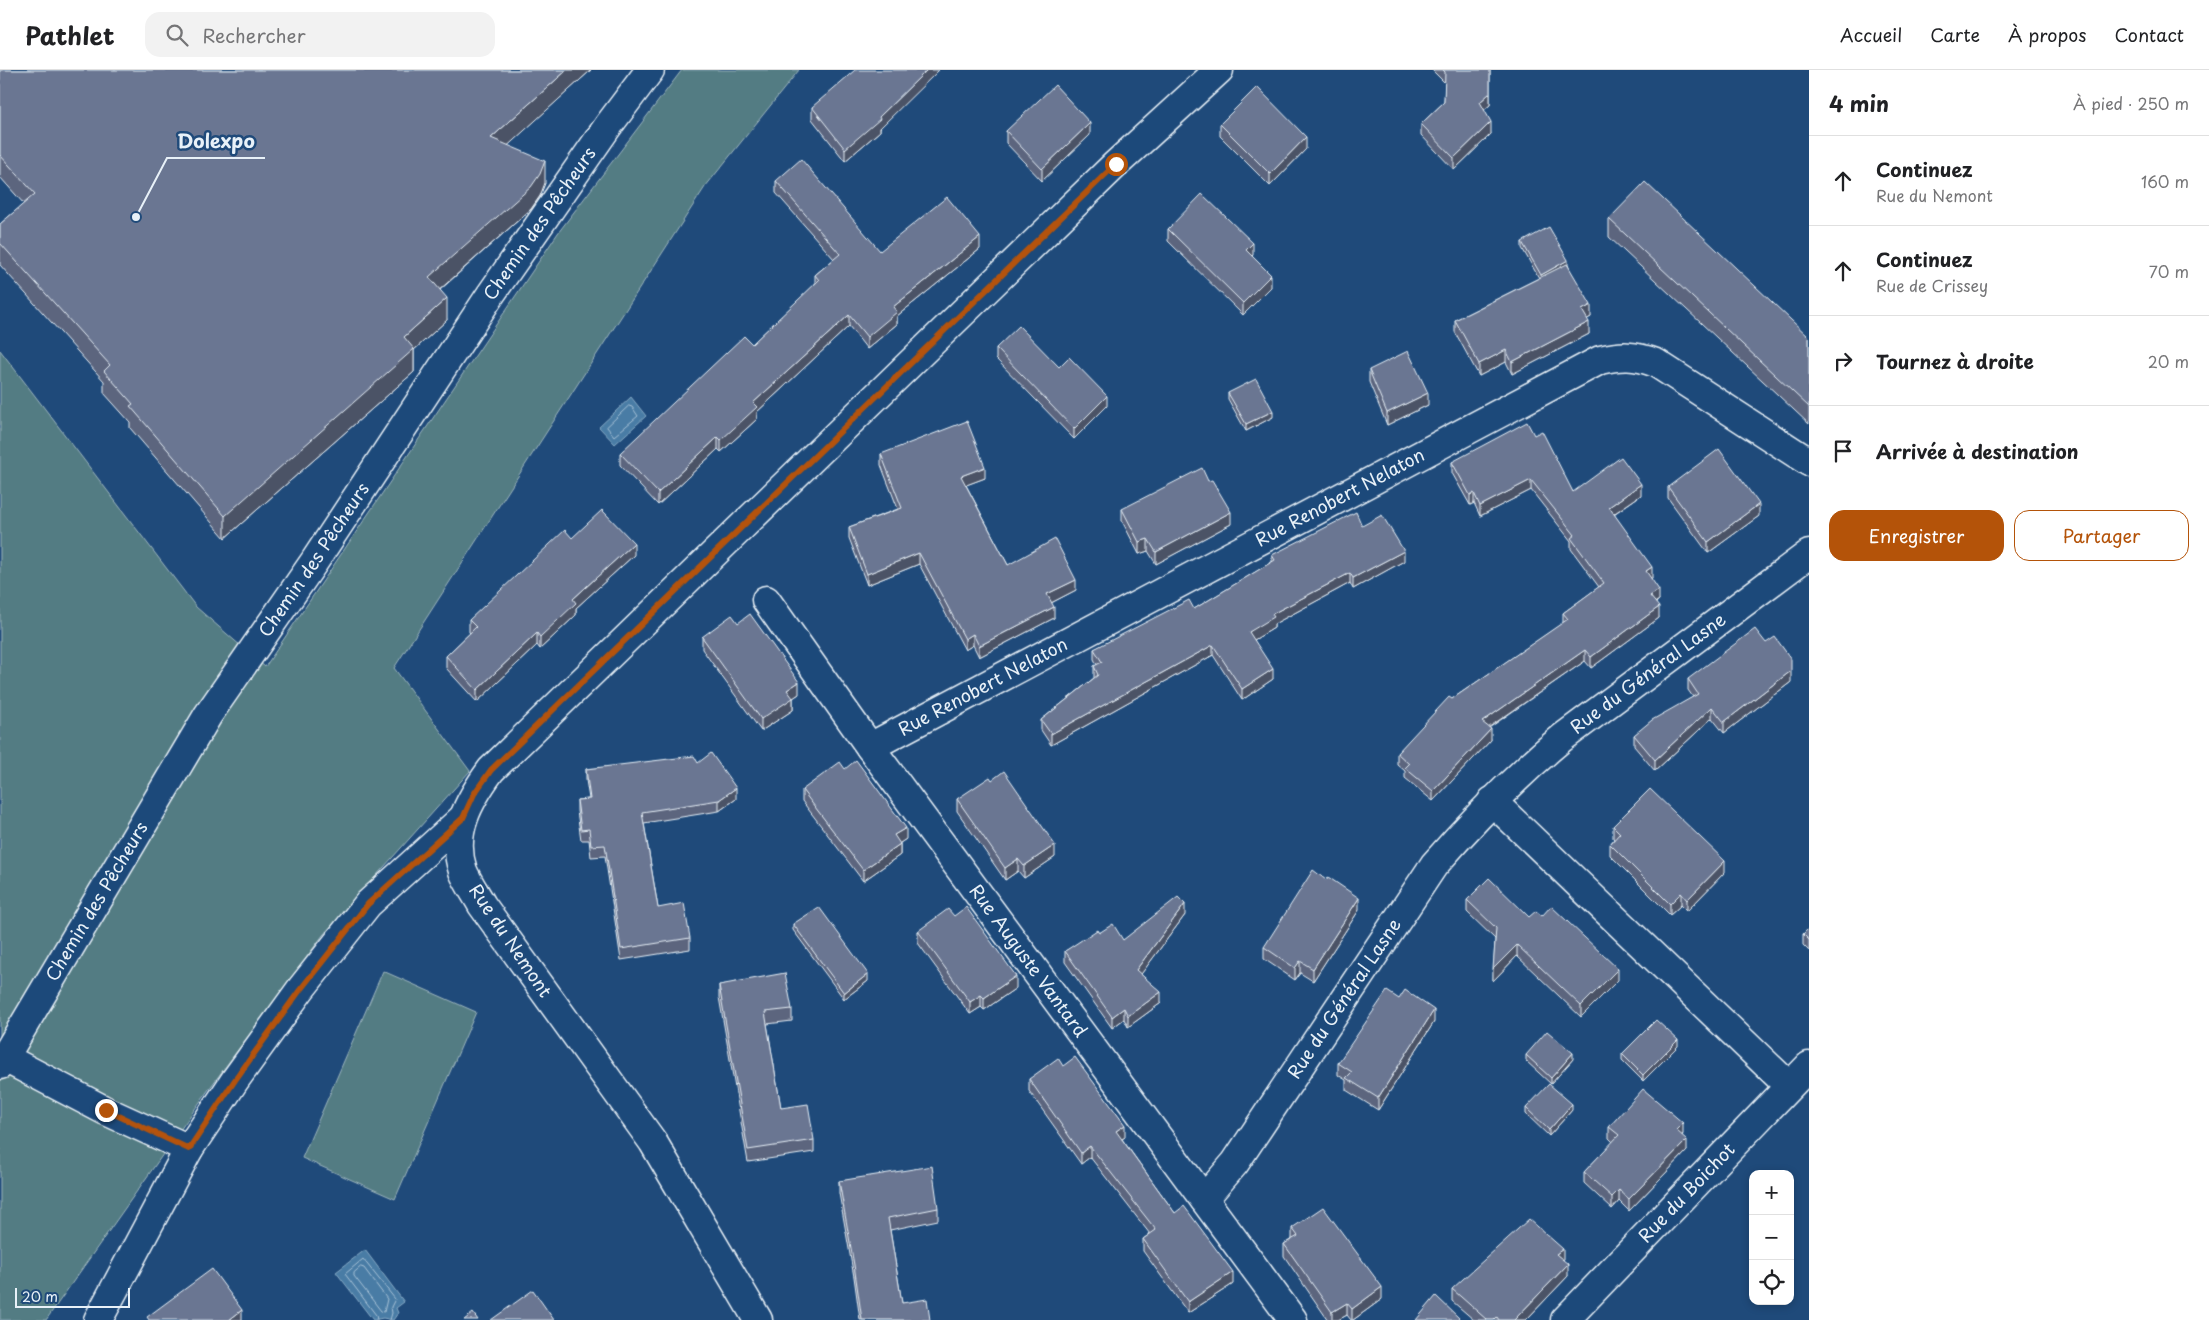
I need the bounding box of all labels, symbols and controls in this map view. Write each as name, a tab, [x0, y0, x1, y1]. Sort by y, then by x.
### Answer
search box	[145, 12, 495, 57]
text: Pathlet	[25, 17, 115, 53]
icon: search	[163, 21, 191, 49]
text: Rechercher	[203, 21, 306, 49]
text: Accueil	[1840, 21, 1902, 48]
text: Carte	[1930, 21, 1980, 48]
text: À propos	[2008, 21, 2086, 48]
text: Contact	[2114, 21, 2184, 48]
text: 4 min	[1829, 87, 1889, 119]
text: À pied · 250 m	[2073, 91, 2189, 115]
callout: Dolexpo	[167, 124, 265, 158]
text: Dolexpo	[177, 126, 255, 154]
street label: Chemin des Pêcheurs	[476, 141, 602, 305]
route start	[1105, 153, 1128, 176]
text: Continuez	[1876, 155, 1973, 183]
icon: ahead	[1829, 167, 1857, 195]
text: 160 m	[2141, 169, 2189, 193]
text: Rue du Nemont	[1876, 183, 1993, 207]
text: Continuez	[1876, 245, 1973, 273]
icon: ahead	[1829, 257, 1857, 285]
text: 70 m	[2149, 259, 2189, 283]
text: Rue de Crissey	[1876, 273, 1988, 297]
icon: right	[1829, 347, 1857, 375]
text: Tournez à droite	[1876, 347, 2034, 375]
text: 20 m	[2148, 349, 2189, 373]
icon: arrive	[1829, 437, 1857, 465]
text: Arrivée à destination	[1876, 437, 2079, 465]
street label: Rue Renobert Nelaton	[1250, 440, 1429, 552]
street label: Chemin des Pêcheurs	[251, 477, 375, 642]
button: Enregistrer	[1829, 510, 2004, 561]
button: Partager	[2014, 510, 2189, 561]
street label: Rue du Général Lasne	[1564, 605, 1731, 740]
street label: Rue Renobert Nelaton	[893, 630, 1072, 742]
street label: Chemin des Pêcheurs	[38, 816, 154, 986]
street label: Rue du Nemont	[463, 878, 559, 1002]
street label: Rue Auguste Vantard	[964, 878, 1095, 1042]
street label: Rue du Général Lasne	[1280, 912, 1407, 1084]
route end	[95, 1099, 118, 1122]
street label: Rue du Boichot	[1631, 1136, 1740, 1248]
map controls	[1749, 1170, 1794, 1305]
button: +	[1749, 1170, 1794, 1215]
button: −	[1749, 1215, 1794, 1260]
button: locate	[1749, 1260, 1794, 1305]
scale bar	[15, 1285, 130, 1308]
text: 20 m	[22, 1286, 58, 1307]

